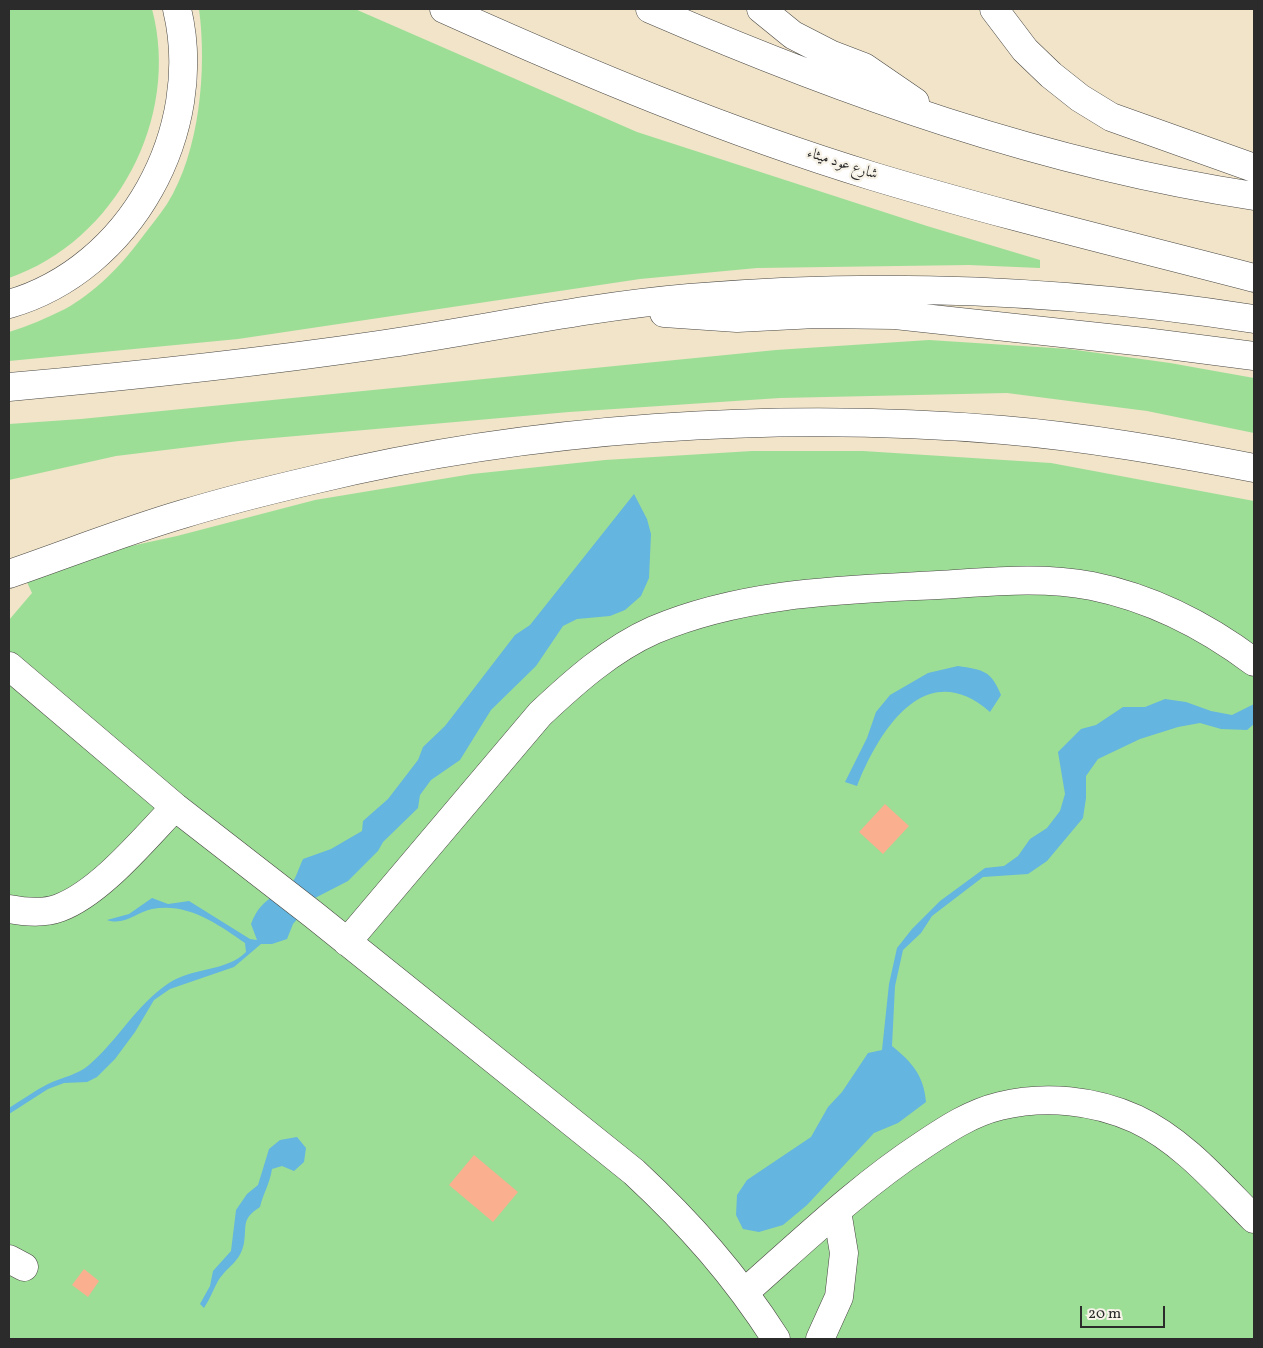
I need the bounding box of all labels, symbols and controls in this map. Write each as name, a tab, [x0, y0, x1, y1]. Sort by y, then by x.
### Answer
street label: شارع عود ميثاء	[804, 145, 880, 185]
scale bar	[1083, 1296, 1168, 1328]
text: 20 m	[1088, 1304, 1121, 1325]

